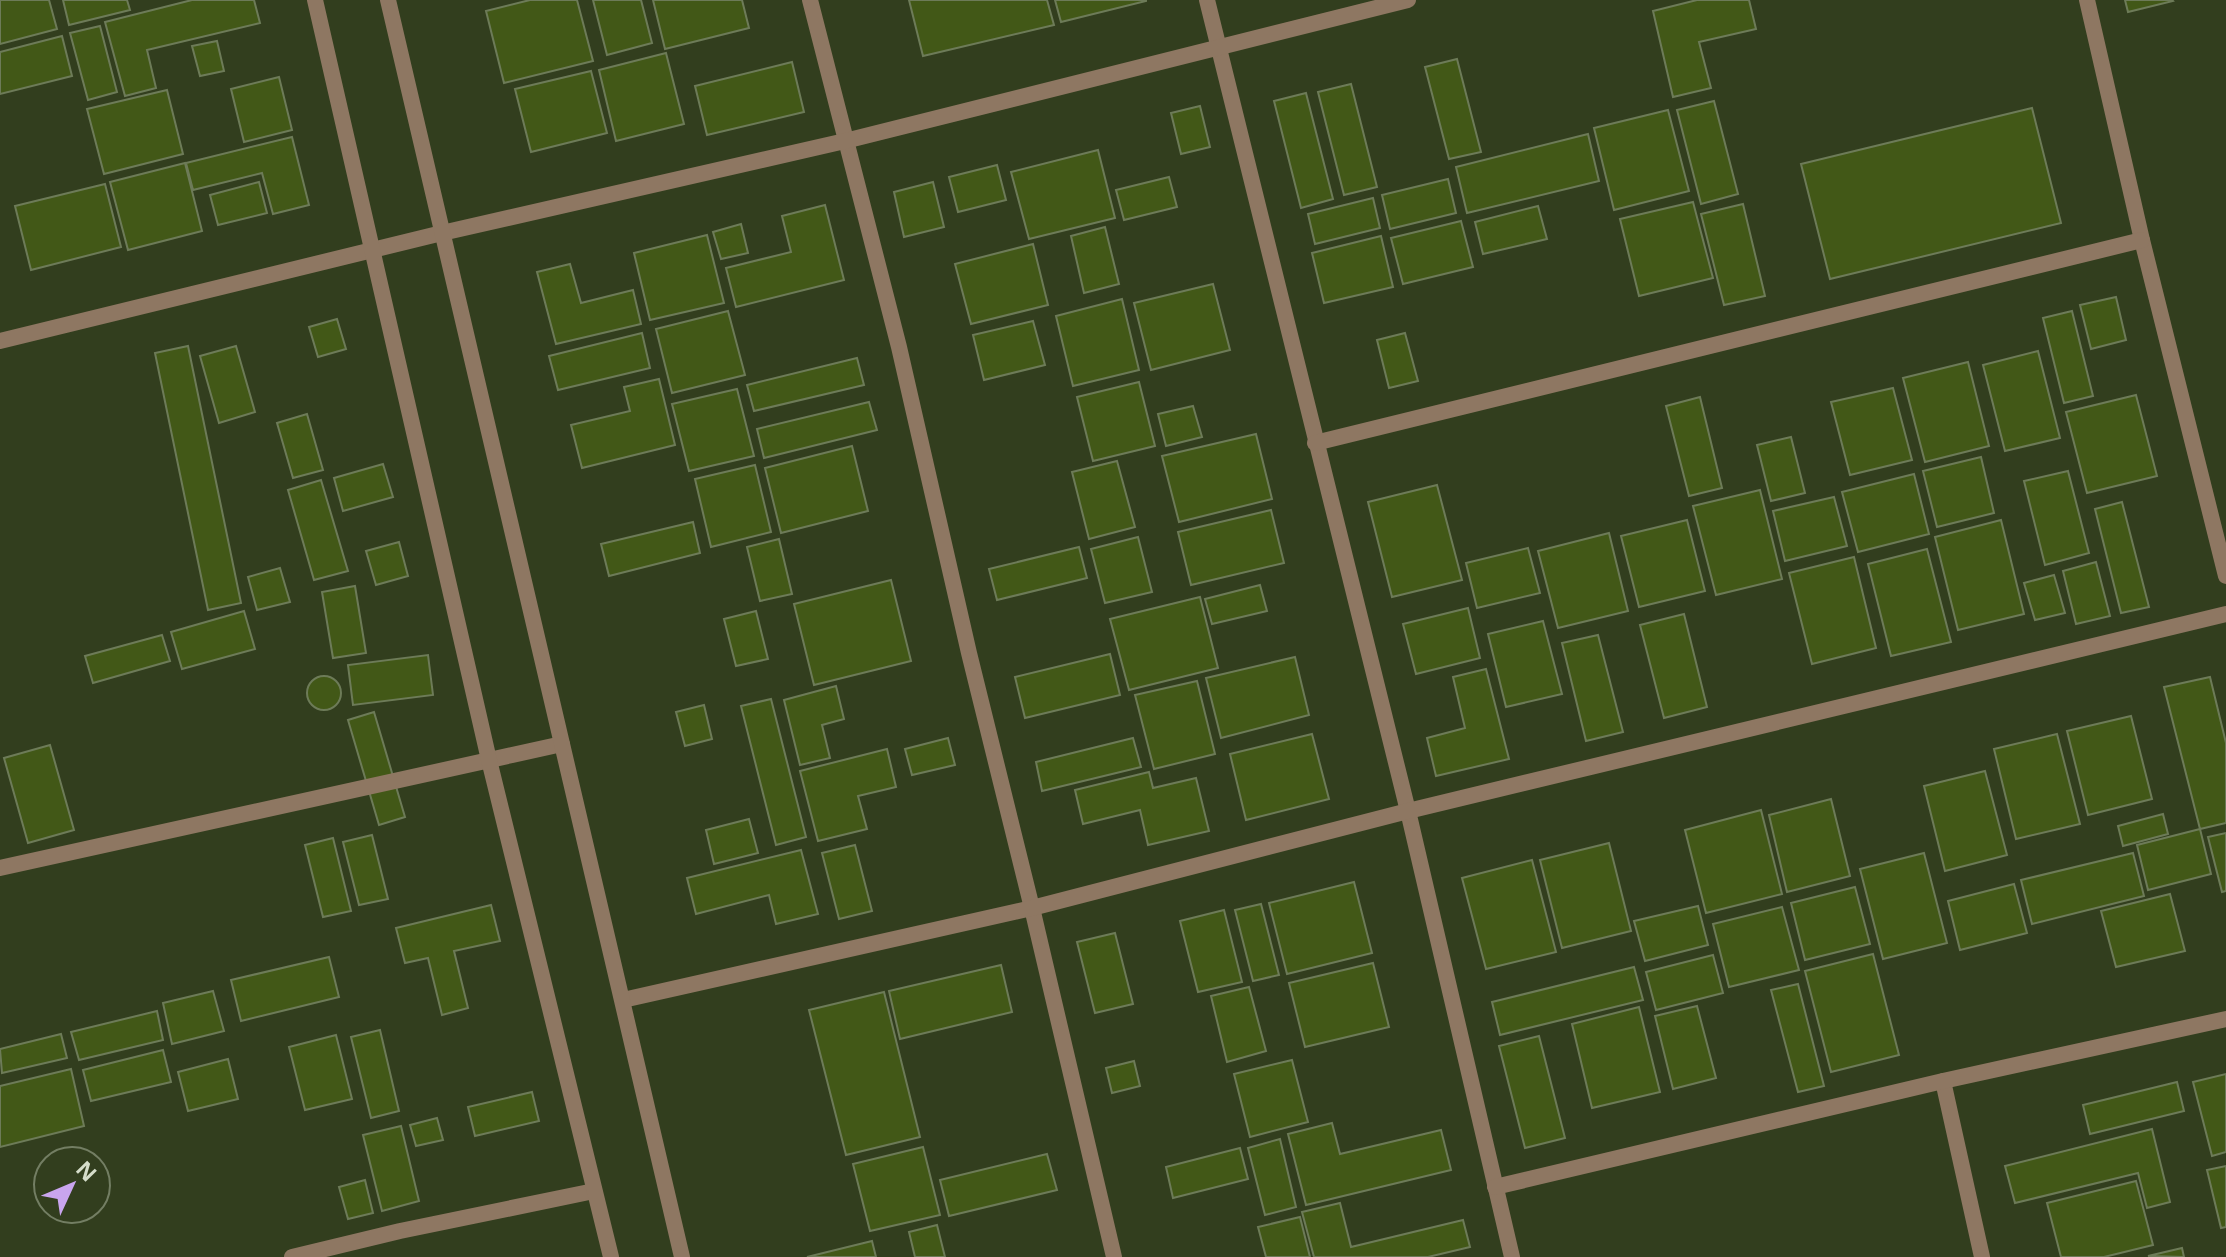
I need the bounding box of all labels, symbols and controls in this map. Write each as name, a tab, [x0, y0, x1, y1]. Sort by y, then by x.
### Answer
north arrow	[32, 1145, 112, 1225]
text: N	[70, 1154, 104, 1187]

